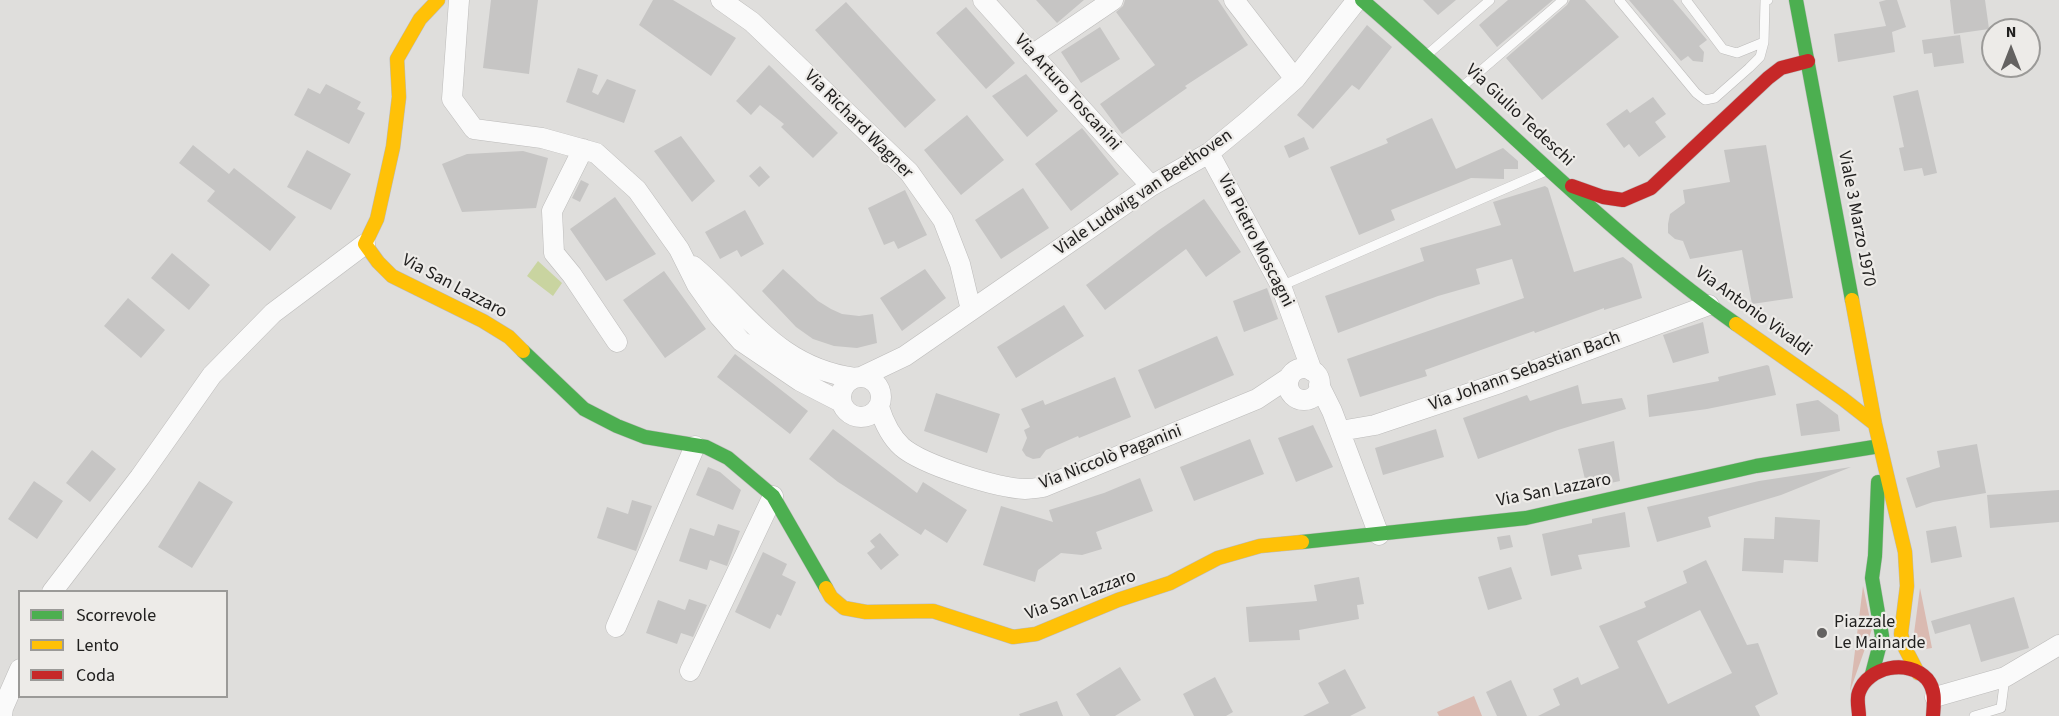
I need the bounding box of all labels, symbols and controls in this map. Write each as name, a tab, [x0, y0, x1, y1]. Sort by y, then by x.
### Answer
north arrow	[1981, 18, 2041, 78]
text: N	[2006, 21, 2016, 43]
street label: Via Arturo Toscanini	[1009, 30, 1125, 156]
street label: Via Giulio Tedeschi	[1460, 60, 1578, 172]
street label: Via Richard Wagner	[799, 66, 917, 184]
street label: Viale Ludwig van Beethoven	[1051, 125, 1237, 261]
street label: Viale 3 Marzo 1970	[1832, 150, 1880, 288]
street label: Via Pietro Moscagni	[1212, 171, 1298, 311]
street label: Via San Lazzaro	[398, 250, 510, 324]
street label: Via Antonio Vivaldi	[1690, 262, 1816, 362]
street label: Via Johann Sebastian Bach	[1426, 327, 1624, 417]
street label: Via Niccolò Paganini	[1037, 421, 1185, 495]
street label: Via San Lazzaro	[1495, 469, 1613, 513]
street label: Via San Lazzaro	[1023, 566, 1139, 626]
legend	[18, 590, 228, 698]
text: Scorrevole	[76, 603, 156, 628]
place label: Piazzale Le Mainarde	[1834, 612, 1926, 654]
marker: Piazzale Le Mainarde	[1815, 626, 1829, 640]
text: Lento	[76, 633, 119, 658]
text: Coda	[76, 663, 115, 688]

